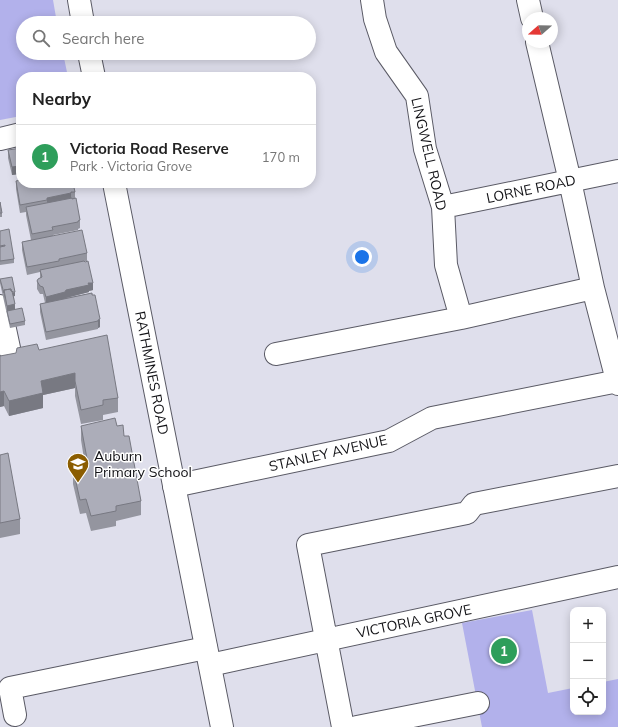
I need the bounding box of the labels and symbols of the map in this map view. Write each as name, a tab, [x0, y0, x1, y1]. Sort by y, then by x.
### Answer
north arrow	[522, 12, 558, 48]
street label: LINGWELL ROAD	[407, 96, 451, 212]
street label: LORNE ROAD	[485, 171, 577, 207]
your location	[352, 247, 372, 267]
street label: RATHMINES ROAD	[131, 310, 173, 436]
street label: STANLEY AVENUE	[267, 431, 389, 475]
place label: Auburn Primary School	[94, 447, 192, 481]
school or university icon: Auburn Primary School	[65, 451, 91, 484]
street label: VICTORIA GROVE	[355, 600, 473, 642]
pin: 1	[491, 636, 517, 666]

